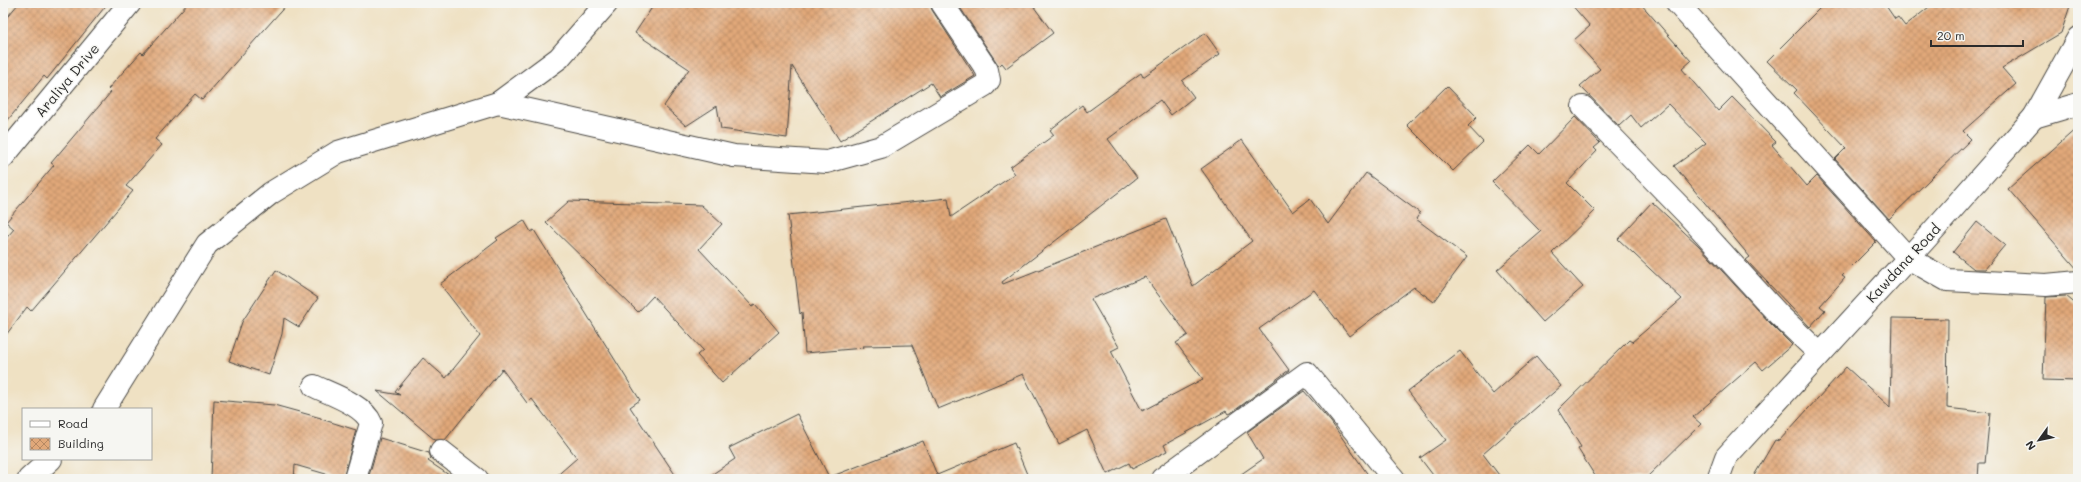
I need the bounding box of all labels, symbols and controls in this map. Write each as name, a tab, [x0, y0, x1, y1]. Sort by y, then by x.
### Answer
scale bar	[1931, 22, 2023, 48]
text: 20 m	[1937, 27, 1965, 43]
street label: Araliya Drive	[31, 39, 103, 121]
street label: Kawdana Road	[1861, 219, 1945, 307]
legend	[22, 408, 152, 460]
text: Road	[58, 415, 88, 431]
north arrow	[2019, 420, 2059, 460]
text: Building	[58, 435, 104, 451]
text: N	[2022, 438, 2039, 453]

